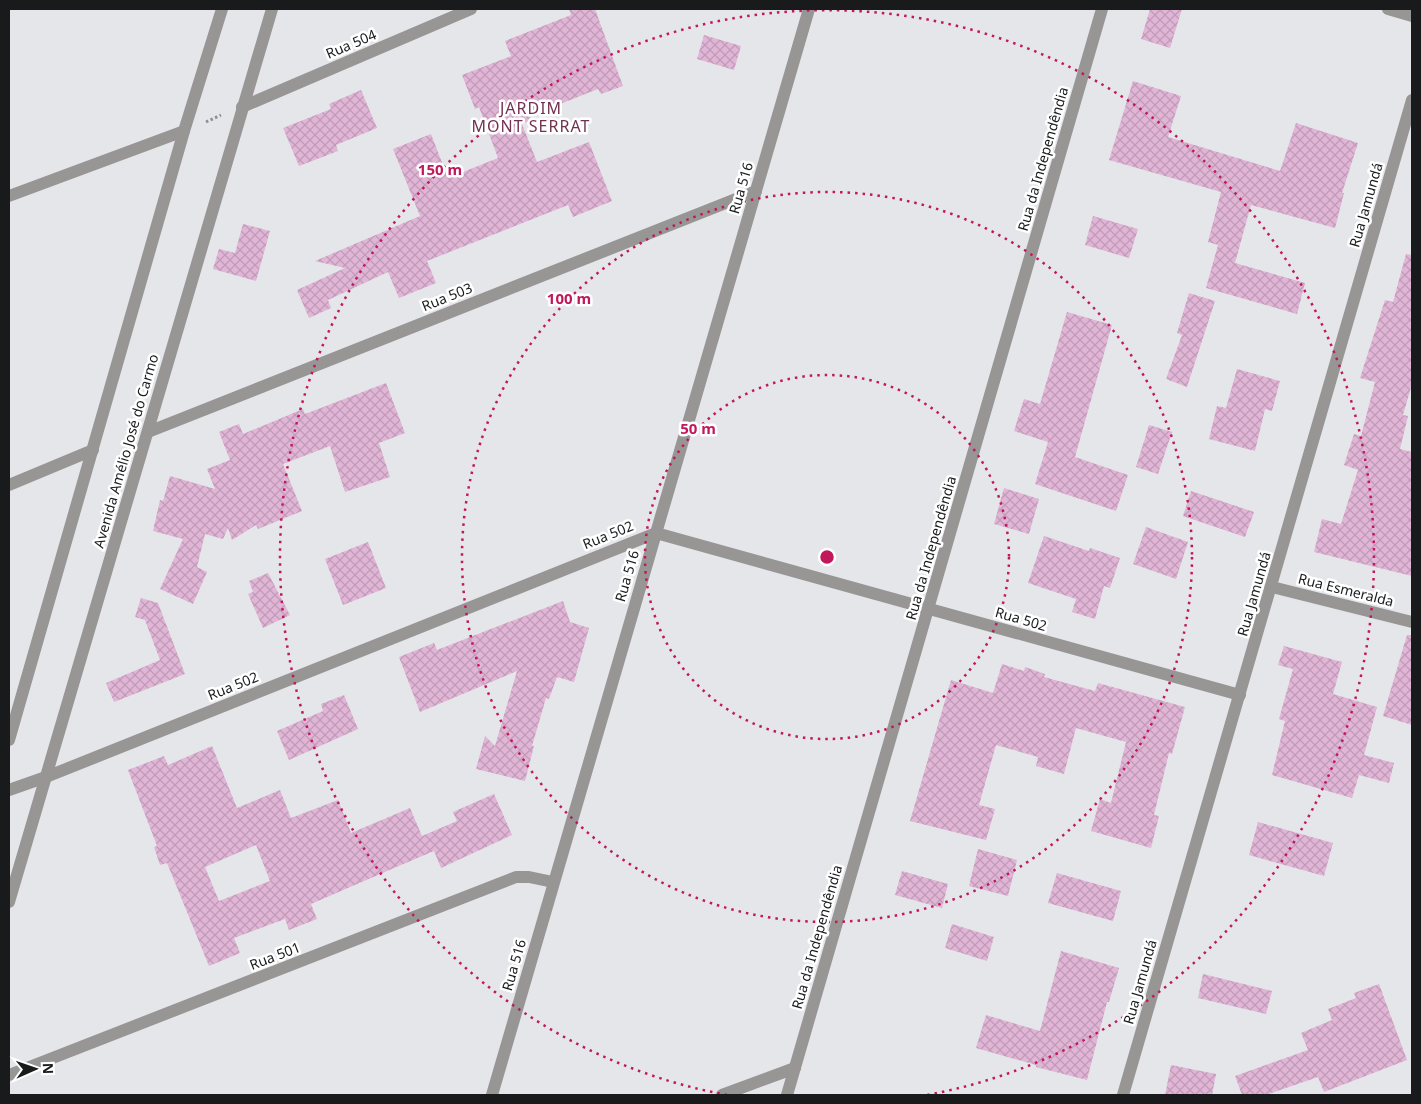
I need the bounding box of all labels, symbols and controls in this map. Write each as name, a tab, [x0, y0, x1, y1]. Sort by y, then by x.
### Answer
street label: Rua 504	[323, 24, 379, 63]
street label: Rua da Independêndia	[1013, 85, 1072, 233]
district label: JARDIM MONT SERRAT	[472, 97, 590, 137]
text: 150 m	[418, 159, 462, 179]
street label: Rua 516	[724, 160, 757, 216]
street label: Rua Jamundá	[1344, 160, 1387, 249]
street label: Rua 503	[419, 278, 475, 315]
text: 100 m	[547, 288, 591, 308]
street label: Avenida Amélio José do Carmo	[89, 352, 162, 550]
text: 50 m	[680, 418, 716, 438]
street label: Rua da Independêndia	[901, 474, 960, 622]
street label: Rua 502	[580, 516, 636, 553]
street label: Rua 516	[610, 548, 643, 604]
centre of rings	[818, 548, 836, 566]
street label: Rua Jamundá	[1232, 549, 1275, 638]
street label: Rua Esmeralda	[1296, 568, 1396, 611]
street label: Rua 502	[993, 602, 1049, 635]
street label: Rua 502	[205, 667, 261, 704]
street label: Rua da Independêndia	[787, 863, 846, 1011]
street label: Rua 501	[247, 937, 303, 974]
street label: Rua 516	[497, 937, 530, 993]
street label: Rua Jamundá	[1118, 937, 1161, 1026]
north arrow	[10, 1044, 60, 1094]
text: N	[39, 1063, 58, 1075]

